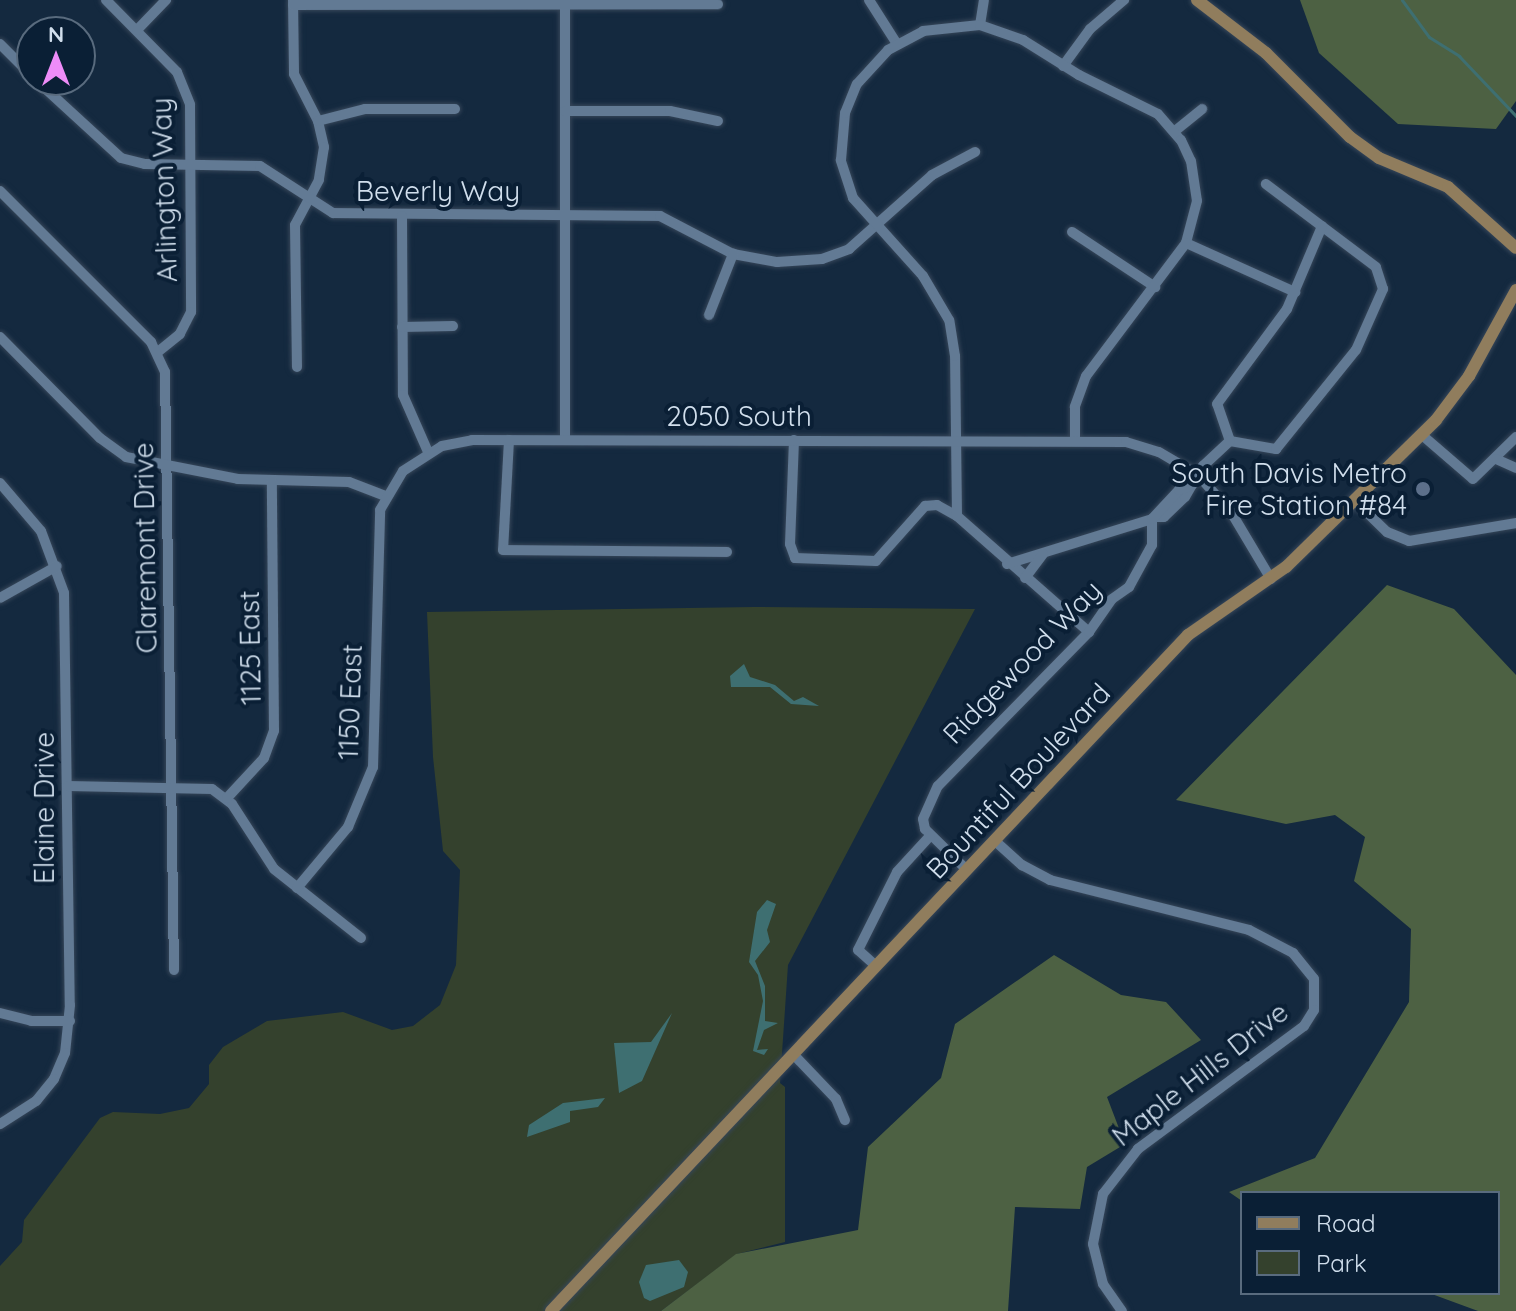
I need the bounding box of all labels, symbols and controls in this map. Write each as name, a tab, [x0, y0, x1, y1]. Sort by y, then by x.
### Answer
north arrow	[16, 16, 96, 96]
text: N	[48, 20, 64, 48]
street label: Arlington Way	[144, 97, 184, 283]
street label: Beverly Way	[356, 174, 520, 208]
street label: 2050 South	[666, 399, 812, 433]
street label: Claremont Drive	[126, 442, 164, 654]
place label: South Davis Metro Fire Station #84	[1171, 456, 1407, 522]
marker: South Davis Metro Fire Station #84	[1414, 480, 1432, 498]
street label: Ridgewood Way	[936, 574, 1108, 750]
street label: 1125 East	[232, 590, 268, 706]
street label: 1150 East	[331, 644, 369, 760]
street label: Bountiful Boulevard	[919, 676, 1117, 886]
street label: Elaine Drive	[27, 732, 61, 884]
street label: Maple Hills Drive	[1105, 995, 1295, 1153]
legend	[1240, 1191, 1500, 1295]
text: Road	[1316, 1208, 1376, 1238]
text: Park	[1316, 1248, 1367, 1278]

